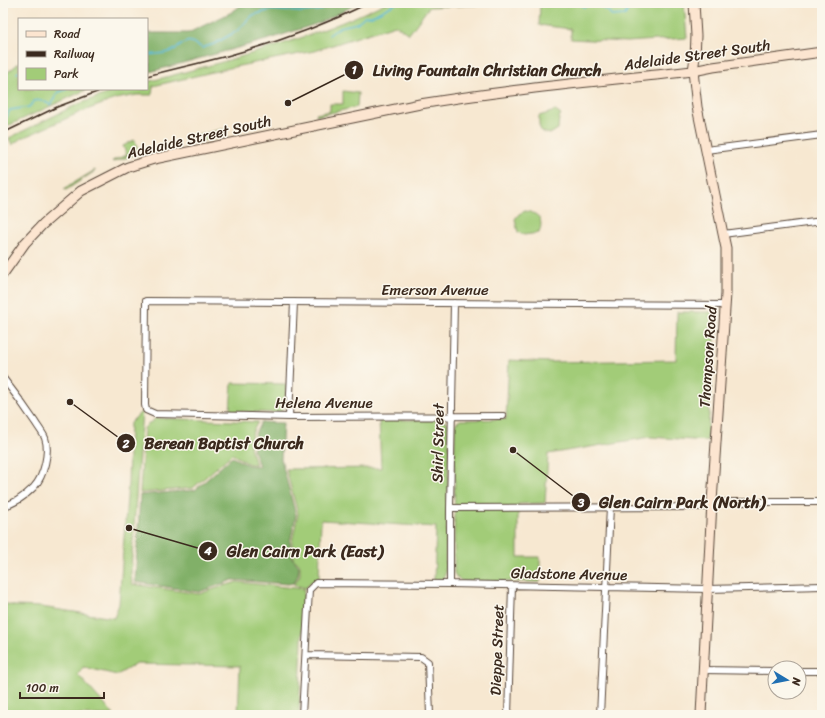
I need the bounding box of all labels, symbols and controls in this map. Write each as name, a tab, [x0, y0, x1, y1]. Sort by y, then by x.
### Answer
legend	[18, 18, 148, 90]
text: Road	[54, 23, 81, 45]
street label: Adelaide Street South	[621, 32, 772, 78]
text: Railway	[54, 43, 95, 65]
callout: Living Fountain Christian Church	[344, 56, 609, 84]
text: Living Fountain Christian Church	[373, 56, 602, 85]
text: 1	[351, 59, 357, 81]
text: Park	[54, 63, 79, 85]
street label: Adelaide Street South	[123, 108, 274, 166]
street label: Emerson Avenue	[381, 277, 489, 303]
street label: Thompson Road	[691, 304, 725, 409]
street label: Helena Avenue	[275, 390, 373, 416]
street label: Shirl Street	[424, 402, 452, 483]
callout: Berean Baptist Church	[116, 429, 312, 457]
text: Berean Baptist Church	[144, 429, 304, 458]
text: 2	[122, 433, 130, 455]
callout: Glen Cairn Park (North)	[571, 488, 774, 516]
text: Glen Cairn Park (North)	[598, 488, 766, 517]
text: 3	[577, 492, 585, 514]
callout: Glen Cairn Park (East)	[198, 537, 391, 565]
text: Glen Cairn Park (East)	[226, 537, 384, 566]
text: 4	[203, 540, 212, 562]
street label: Gladstone Avenue	[511, 560, 627, 588]
street label: Dieppe Street	[482, 603, 512, 696]
north arrow	[767, 660, 807, 700]
scale bar	[20, 674, 104, 700]
text: N	[786, 675, 807, 687]
text: 100 m	[26, 677, 59, 699]

